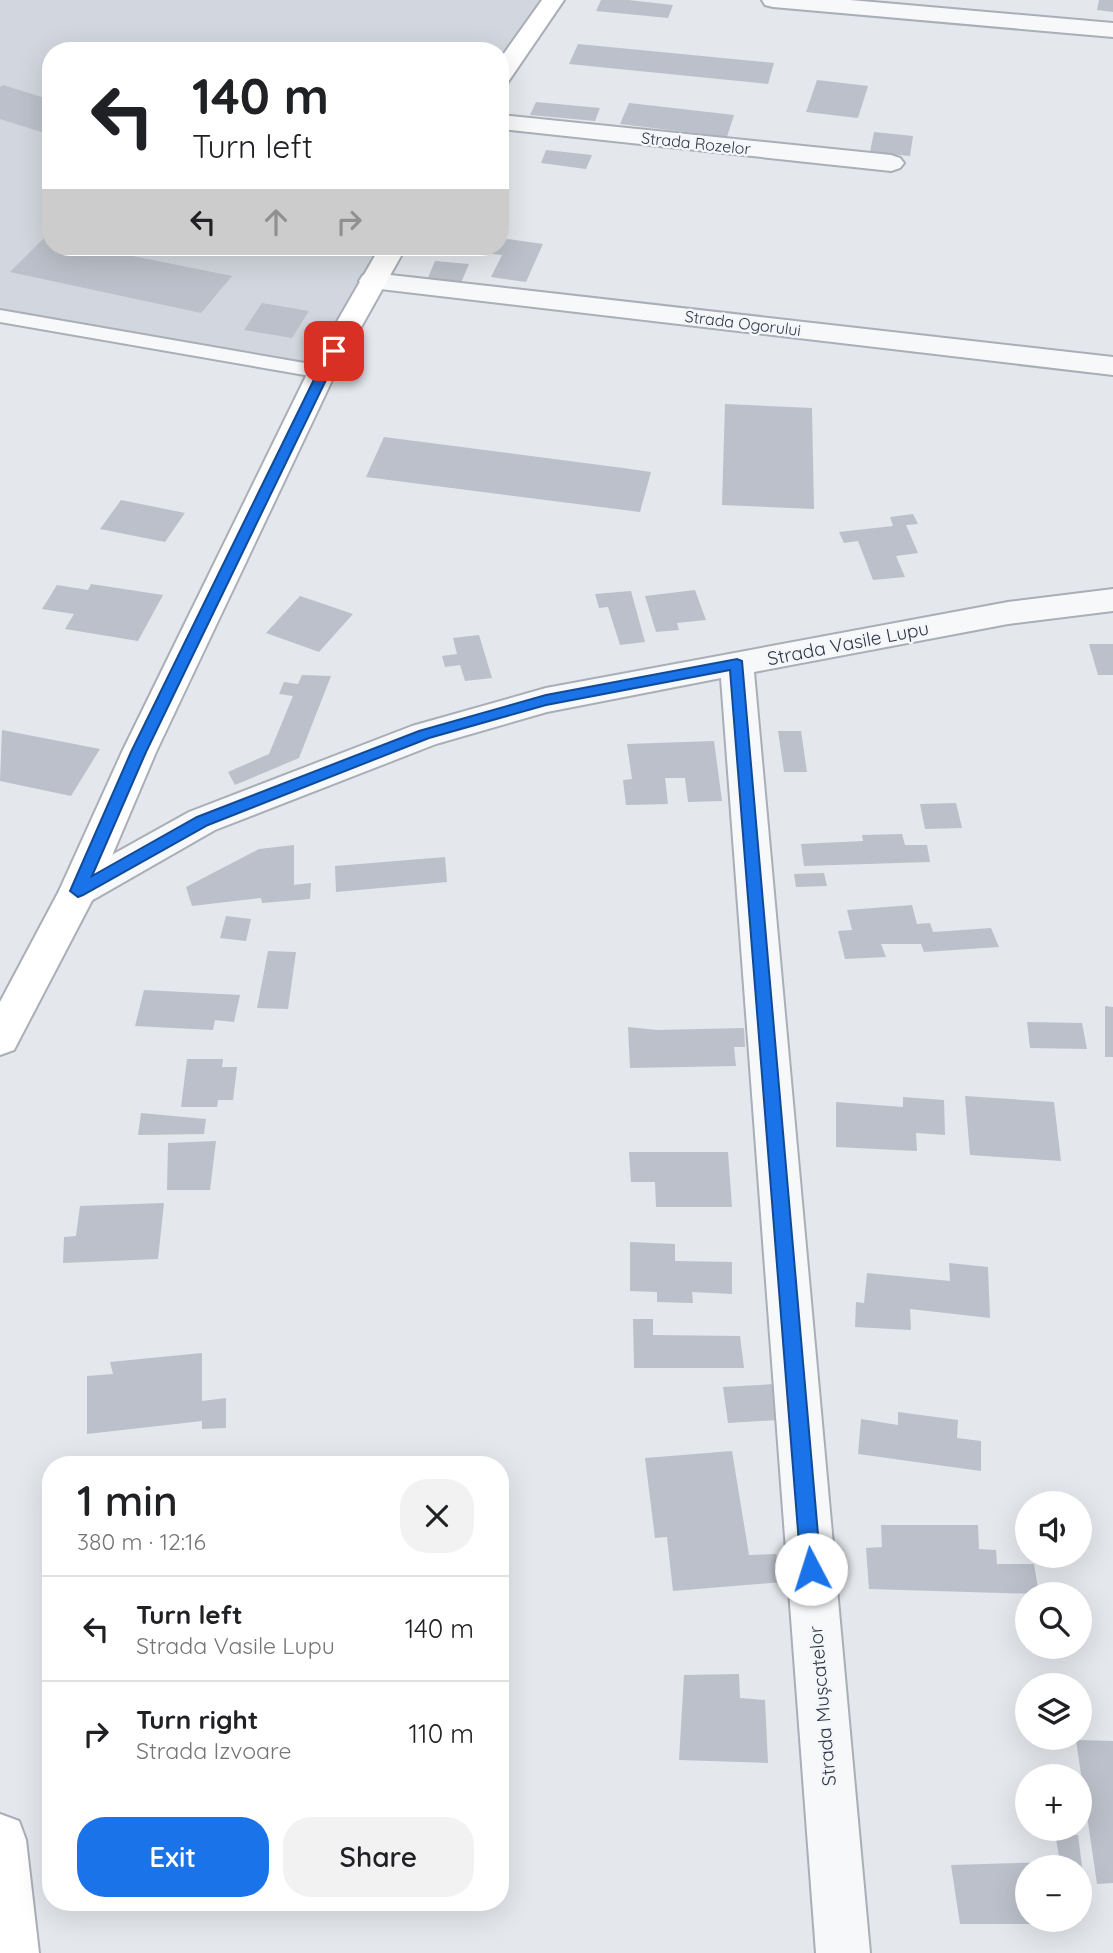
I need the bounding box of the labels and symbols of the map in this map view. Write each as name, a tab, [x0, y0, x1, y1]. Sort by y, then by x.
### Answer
street label: Strada Rozelor	[640, 127, 752, 159]
street label: Strada Ogorului	[684, 306, 802, 340]
pin	[304, 321, 364, 381]
street label: Strada Vasile Lupu	[765, 616, 931, 670]
position arrow	[774, 1532, 848, 1606]
street label: Strada Mușcatelor	[803, 1624, 841, 1787]

